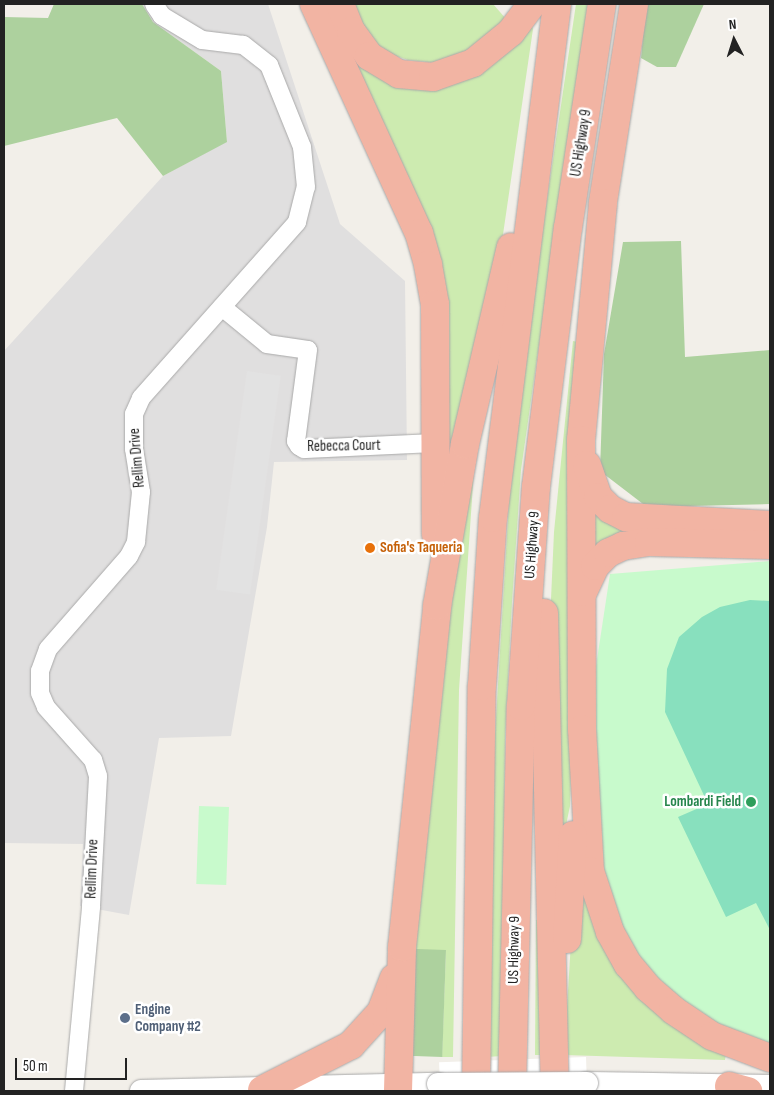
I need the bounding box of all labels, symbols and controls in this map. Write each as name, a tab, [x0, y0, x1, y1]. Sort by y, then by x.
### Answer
north arrow	[709, 15, 759, 65]
text: N	[728, 16, 737, 33]
street label: US Highway 9	[567, 108, 595, 178]
street label: Rellim Drive	[125, 427, 149, 489]
street label: Rebecca Court	[307, 436, 381, 456]
street label: US Highway 9	[521, 511, 543, 579]
place label: Sofia's Taqueria	[380, 539, 462, 557]
marker: Sofia's Taqueria	[364, 542, 376, 554]
place label: Lombardi Field	[664, 793, 741, 811]
marker: Lombardi Field	[745, 796, 757, 808]
street label: Rellim Drive	[82, 839, 102, 899]
street label: US Highway 9	[504, 916, 524, 984]
place label: Engine Company #2	[135, 1000, 201, 1035]
marker: Engine Company #2	[119, 1012, 131, 1024]
scale bar	[18, 1048, 130, 1080]
text: 50 m	[23, 1057, 48, 1076]

